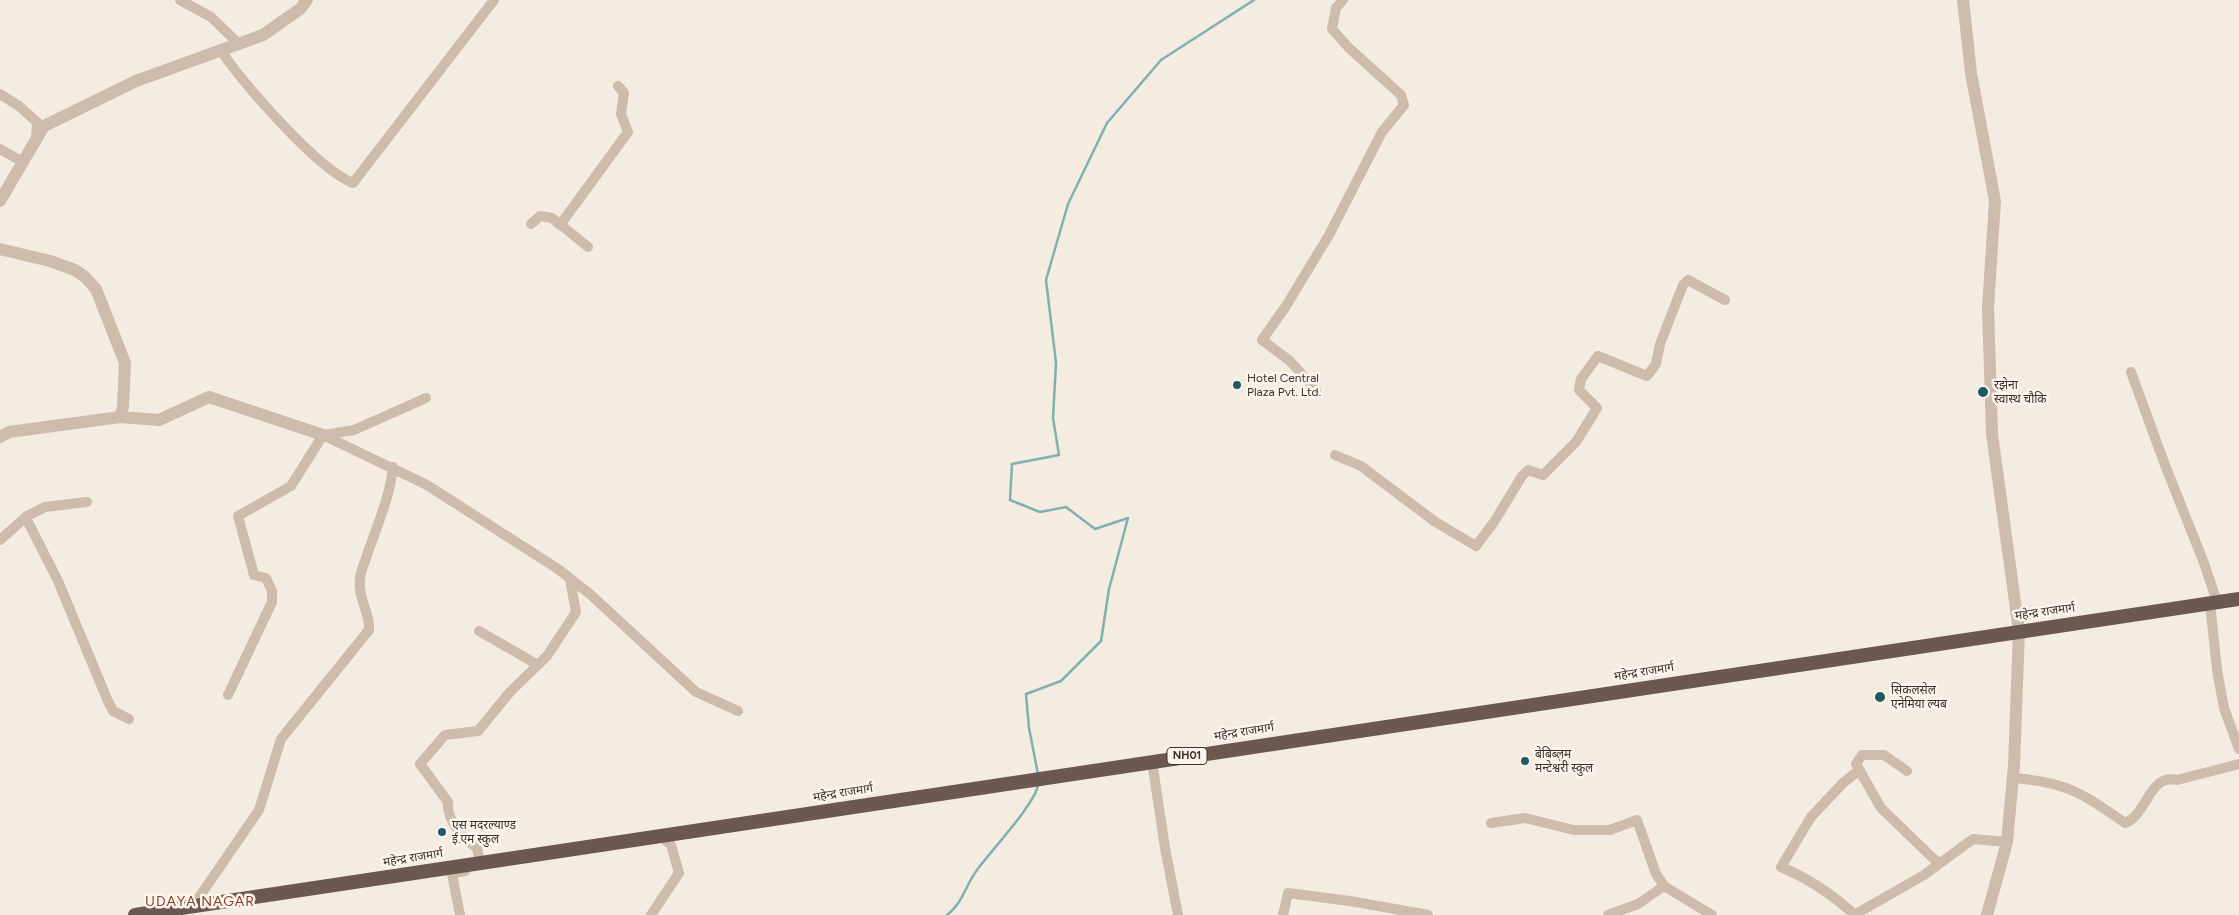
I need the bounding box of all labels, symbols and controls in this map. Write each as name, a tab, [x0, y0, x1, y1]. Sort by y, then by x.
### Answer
place label: Hotel Central Plaza Pvt. Ltd.	[1247, 371, 1321, 399]
place label: रझेना स्वास्थ चौकि	[1994, 378, 2047, 406]
marker: Hotel Central Plaza Pvt. Ltd.	[1231, 379, 1243, 391]
marker: रझेना स्वास्थ चौकि	[1976, 385, 1990, 399]
street label: महेन्द्र राजमार्ग	[2014, 601, 2076, 623]
street label: महेन्द्र राजमार्ग	[1613, 660, 1675, 684]
place label: सिकलसेल एनेमिया ल्यब	[1891, 683, 1947, 711]
marker: सिकलसेल एनेमिया ल्यब	[1873, 690, 1887, 704]
street label: महेन्द्र राजमार्ग	[1213, 720, 1275, 744]
place label: बेबिब्लुम मन्टेश्वरी स्कुल	[1535, 747, 1593, 775]
road number: NH01	[1167, 748, 1207, 764]
marker: बेबिब्लुम मन्टेश्वरी स्कुल	[1519, 755, 1531, 767]
street label: महेन्द्र राजमार्ग	[812, 781, 874, 805]
place label: एस मदरल्याण्ड ई.एम स्कुल	[452, 818, 516, 846]
marker: एस मदरल्याण्ड ई.एम स्कुल	[436, 826, 448, 838]
street label: महेन्द्र राजमार्ग	[382, 846, 444, 870]
district label: UDAYA NAGAR	[144, 894, 256, 910]

